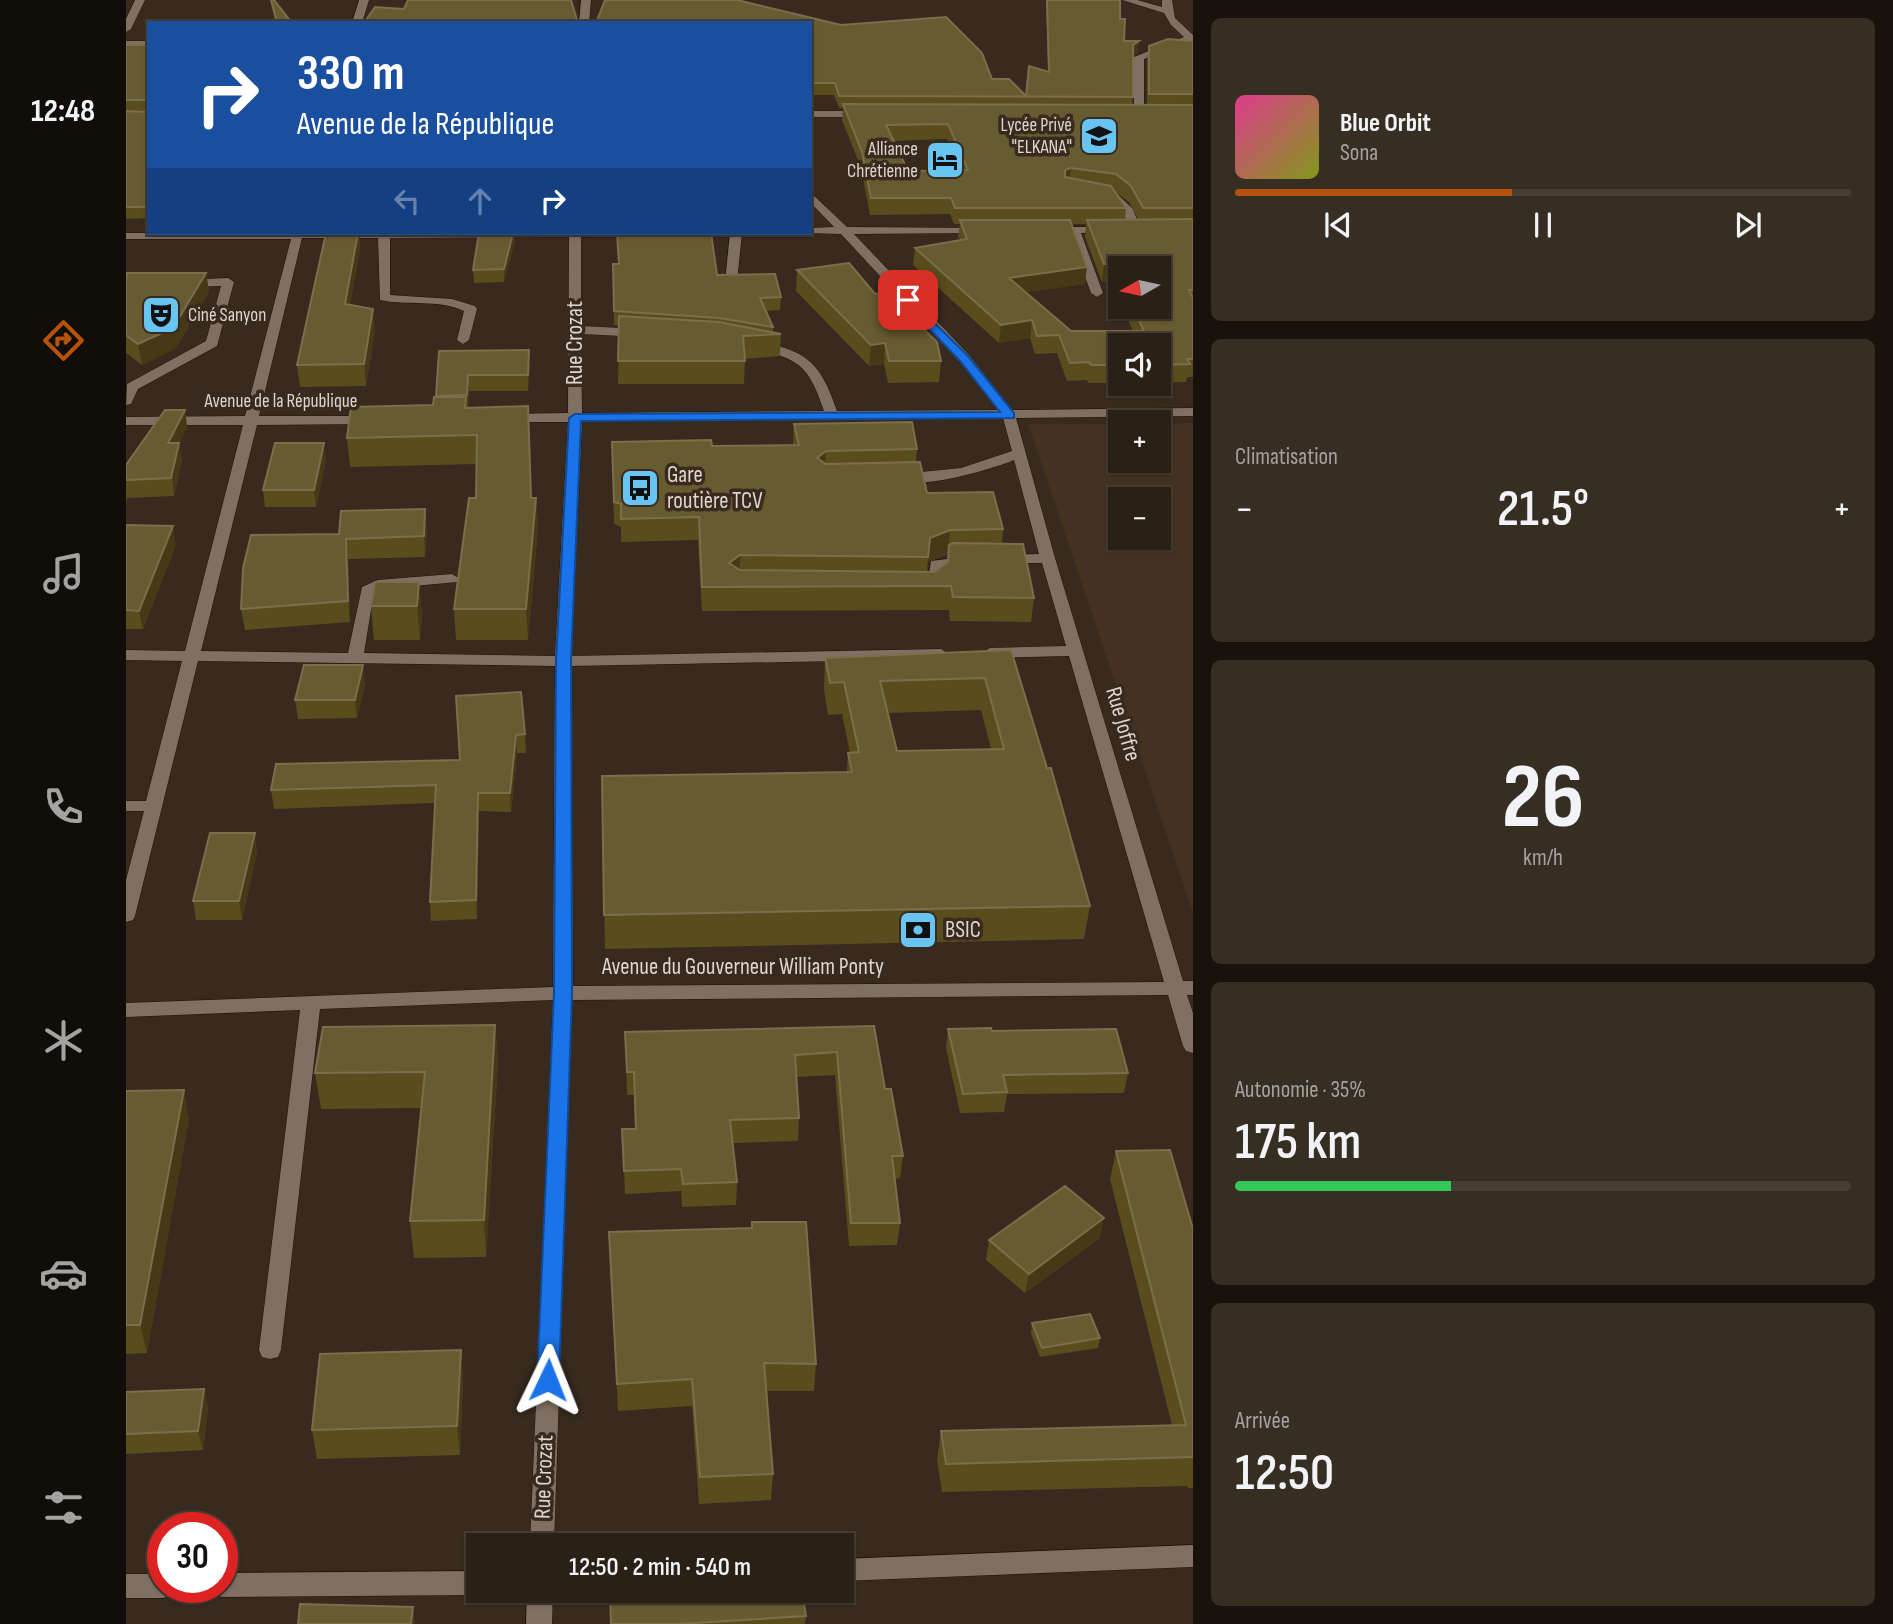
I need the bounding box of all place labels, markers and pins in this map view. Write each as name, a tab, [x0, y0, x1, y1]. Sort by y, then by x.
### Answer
place label: Lycée Privé "ELKANA"	[1001, 114, 1072, 159]
school or university icon: Lycée Privé "ELKANA"	[1078, 115, 1120, 157]
place label: Alliance Chrétienne	[847, 138, 918, 183]
hotel icon: Alliance Chrétienne	[924, 139, 966, 181]
pin	[878, 270, 938, 330]
theatre icon: Ciné Sanyon	[140, 294, 182, 336]
place label: Ciné Sanyon	[188, 304, 266, 327]
place label: Gare routière TCV	[667, 461, 763, 515]
bus stop icon: Gare routière TCV	[619, 467, 661, 509]
bank icon: BSIC	[897, 909, 939, 951]
place label: BSIC	[945, 916, 981, 944]

